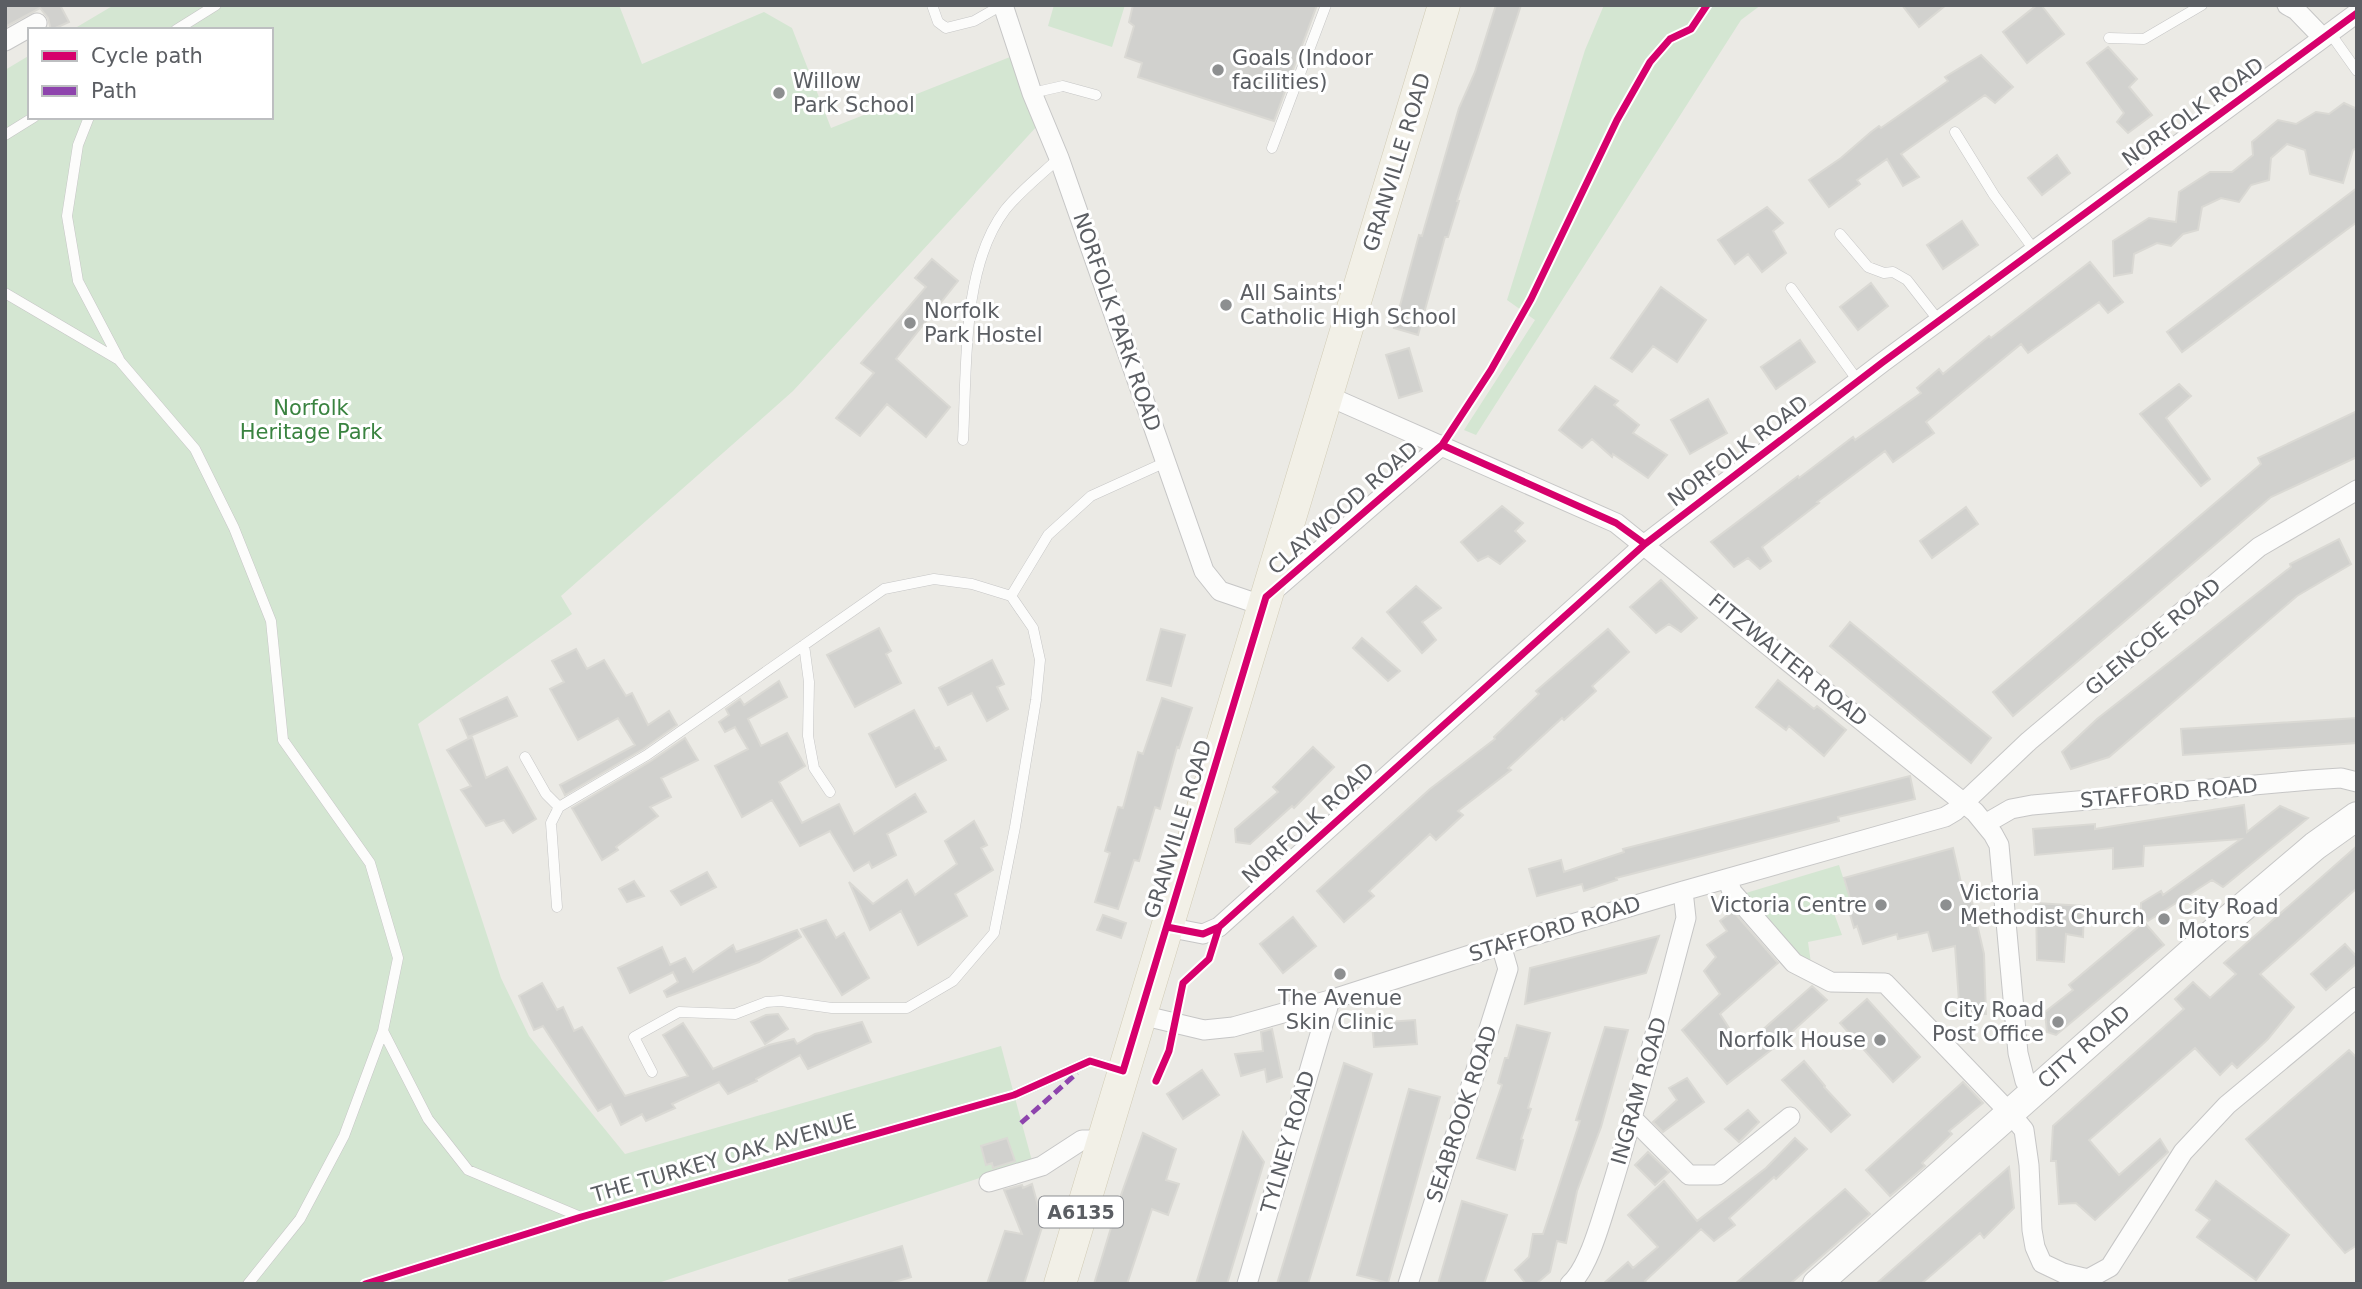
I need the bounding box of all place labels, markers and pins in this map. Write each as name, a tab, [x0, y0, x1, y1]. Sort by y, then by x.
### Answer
place label: Goals (Indoor facilities)	[1232, 46, 1373, 94]
marker: Goals (Indoor facilities)	[1210, 62, 1226, 78]
place label: Willow Park School	[793, 69, 915, 117]
marker: Willow Park School	[771, 85, 787, 101]
place label: All Saints' Catholic High School	[1240, 281, 1456, 329]
marker: All Saints' Catholic High School	[1218, 297, 1234, 313]
place label: Norfolk Park Hostel	[924, 299, 1043, 347]
marker: Norfolk Park Hostel	[902, 315, 918, 331]
place label: Victoria Methodist Church	[1960, 881, 2145, 929]
place label: Victoria Centre	[1710, 893, 1867, 917]
place label: City Road Motors	[2178, 895, 2279, 943]
marker: Victoria Centre	[1873, 897, 1889, 913]
marker: Victoria Methodist Church	[1938, 897, 1954, 913]
marker: City Road Motors	[2156, 911, 2172, 927]
marker: The Avenue Skin Clinic	[1332, 966, 1348, 982]
place label: The Avenue Skin Clinic	[1277, 986, 1402, 1034]
place label: City Road Post Office	[1932, 998, 2044, 1046]
marker: City Road Post Office	[2050, 1014, 2066, 1030]
place label: Norfolk House	[1718, 1028, 1866, 1052]
marker: Norfolk House	[1872, 1032, 1888, 1048]

